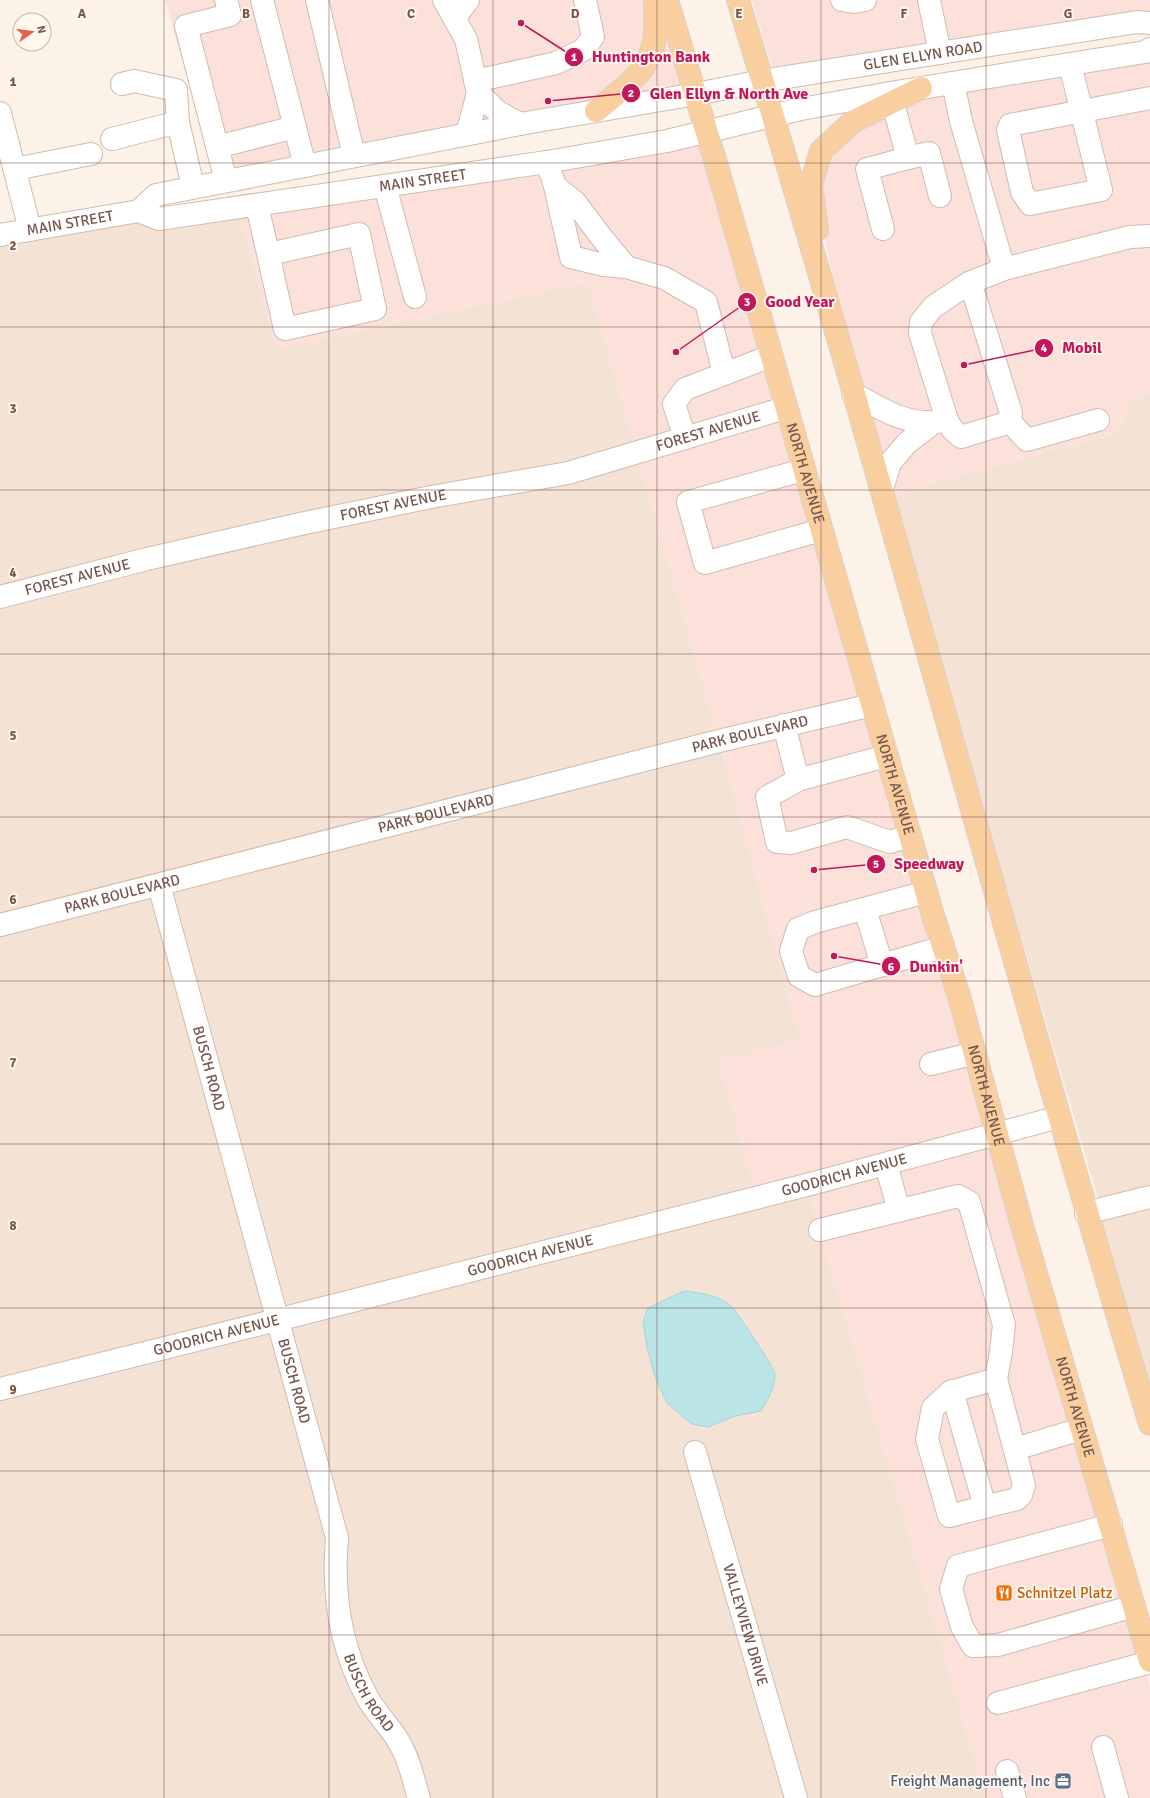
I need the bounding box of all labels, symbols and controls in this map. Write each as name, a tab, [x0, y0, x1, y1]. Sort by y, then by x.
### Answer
text: A	[78, 6, 87, 22]
text: B	[242, 6, 250, 22]
text: C	[407, 6, 415, 22]
text: D	[571, 6, 580, 22]
text: E	[735, 6, 743, 22]
text: F	[901, 6, 908, 22]
text: G	[1064, 6, 1072, 22]
north arrow	[12, 12, 52, 52]
text: N	[34, 24, 48, 35]
street label: GLEN ELLYN ROAD	[862, 37, 984, 74]
callout: Huntington Bank	[564, 43, 718, 71]
text: Huntington Bank	[592, 47, 711, 67]
text: 1	[571, 50, 578, 65]
text: 1	[9, 74, 17, 90]
callout: Glen Ellyn & North Ave	[621, 79, 816, 107]
text: Glen Ellyn & North Ave	[650, 84, 808, 104]
text: 2	[628, 86, 634, 101]
street label: MAIN STREET	[378, 165, 468, 196]
street label: MAIN STREET	[25, 206, 115, 239]
text: 2	[9, 238, 17, 254]
callout: Good Year	[737, 288, 843, 316]
text: Good Year	[765, 292, 835, 312]
text: 3	[744, 295, 750, 310]
callout: Mobil	[1034, 334, 1110, 362]
text: Mobil	[1062, 338, 1102, 358]
text: 4	[1041, 341, 1048, 356]
text: 3	[9, 401, 17, 417]
street label: FOREST AVENUE	[654, 407, 763, 455]
street label: NORTH AVENUE	[782, 421, 829, 526]
street label: FOREST AVENUE	[338, 485, 448, 525]
street label: FOREST AVENUE	[23, 555, 132, 599]
text: 4	[9, 565, 17, 581]
street label: PARK BOULEVARD	[690, 711, 810, 757]
text: 5	[9, 728, 17, 744]
street label: NORTH AVENUE	[872, 732, 918, 837]
street label: PARK BOULEVARD	[376, 790, 496, 837]
callout: Speedway	[866, 850, 972, 878]
text: Speedway	[894, 854, 964, 874]
text: 5	[873, 857, 879, 872]
street label: PARK BOULEVARD	[62, 870, 182, 917]
text: 6	[9, 892, 17, 908]
callout: Dunkin'	[881, 952, 971, 980]
text: Dunkin'	[909, 957, 963, 977]
text: 6	[888, 960, 895, 975]
street label: BUSCH ROAD	[189, 1024, 229, 1113]
street label: NORTH AVENUE	[964, 1043, 1009, 1148]
text: 7	[9, 1055, 17, 1071]
street label: GOODRICH AVENUE	[779, 1149, 909, 1200]
text: 8	[9, 1218, 17, 1234]
street label: GOODRICH AVENUE	[466, 1231, 595, 1280]
street label: GOODRICH AVENUE	[151, 1311, 281, 1359]
street label: BUSCH ROAD	[274, 1336, 314, 1425]
street label: NORTH AVENUE	[1052, 1354, 1099, 1459]
text: 9	[9, 1382, 17, 1398]
street label: VALLEYVIEW DRIVE	[719, 1562, 772, 1688]
restaurant icon: Schnitzel Platz	[994, 1583, 1014, 1603]
place label: Schnitzel Platz	[1017, 1584, 1113, 1602]
street label: BUSCH ROAD	[340, 1651, 398, 1735]
office icon: Freight Management, Inc	[1053, 1771, 1073, 1791]
place label: Freight Management, Inc	[890, 1772, 1050, 1790]

